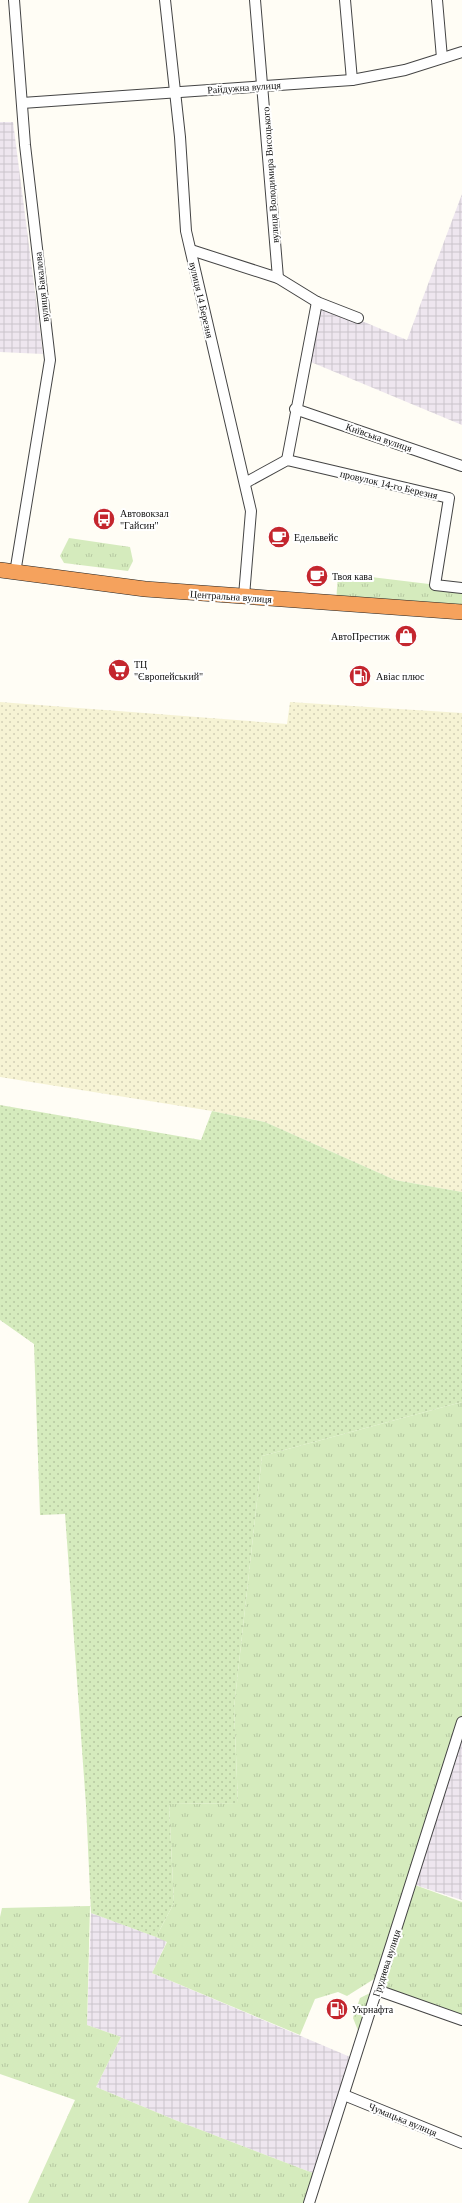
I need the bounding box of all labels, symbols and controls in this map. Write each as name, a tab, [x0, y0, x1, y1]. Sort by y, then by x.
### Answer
street label: Райдужна вулиця	[207, 79, 282, 96]
street label: вулиця Володимира Висоцького	[260, 106, 281, 243]
street label: вулиця Бакалова	[32, 251, 51, 322]
street label: вулиця 14 Березня	[187, 261, 216, 340]
street label: Київська вулиця	[344, 421, 414, 454]
street label: провулок 14-го Березня	[339, 468, 439, 501]
bus stop icon: Автовокзал "Гайсин"	[91, 506, 117, 532]
place label: Автовокзал "Гайсин"	[120, 508, 169, 531]
cafe icon: Едельвейс	[266, 524, 292, 550]
place label: Едельвейс	[294, 532, 339, 543]
cafe icon: Твоя кава	[304, 563, 330, 589]
place label: Твоя кава	[332, 571, 373, 582]
street label: Центральна вулиця	[190, 588, 273, 605]
shop icon: АвтоПрестиж	[393, 623, 419, 649]
place label: АвтоПрестиж	[331, 631, 390, 642]
supermarket icon: ТЦ "Європейський"	[106, 657, 132, 683]
place label: ТЦ "Європейський"	[134, 659, 203, 682]
fuel station icon: Авіас плюс	[347, 663, 373, 689]
place label: Авіас плюс	[376, 671, 425, 682]
street label: Груднева вулиця	[370, 1928, 403, 1998]
fuel station icon: Укрнафта	[324, 1996, 350, 2022]
place label: Укрнафта	[352, 2004, 394, 2015]
street label: Чумацька вулиця	[367, 2101, 439, 2138]

